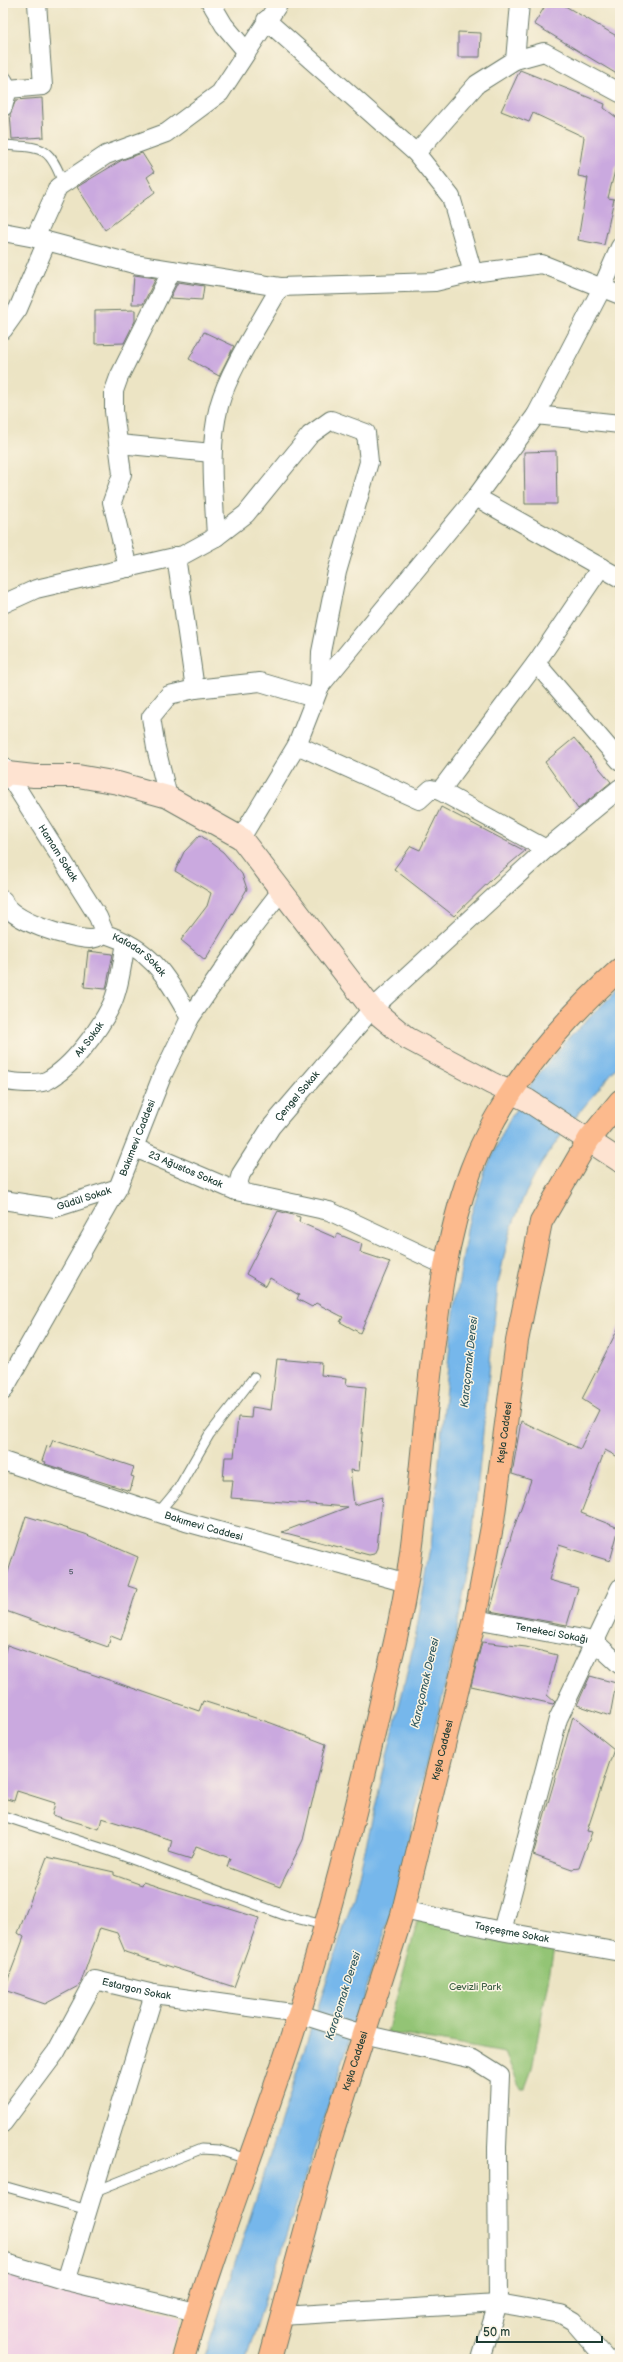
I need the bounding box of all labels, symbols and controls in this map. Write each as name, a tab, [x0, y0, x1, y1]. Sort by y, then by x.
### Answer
street label: Hamam Sokak	[36, 823, 80, 884]
street label: Kafadar Sokak	[110, 931, 168, 979]
street label: Ak Sokak	[72, 1020, 106, 1059]
street label: Çengel Sokak	[273, 1069, 322, 1124]
street label: Bakımevi Caddesi	[117, 1098, 158, 1178]
street label: 23 Ağustos Sokak	[147, 1148, 225, 1191]
street label: Güdül Sokak	[55, 1185, 113, 1213]
water label: Karaçomak Deresi	[458, 1315, 480, 1408]
street label: Kışla Caddesi	[495, 1401, 515, 1464]
street label: Bakımevi Caddesi	[163, 1509, 244, 1543]
house number: 5	[69, 1567, 74, 1576]
street label: Tenekeci Sokağı	[514, 1621, 589, 1646]
water label: Karaçomak Deresi	[408, 1636, 442, 1729]
street label: Kışla Caddesi	[429, 1719, 456, 1782]
street label: Taşçeşme Sokak	[473, 1919, 550, 1945]
water label: Karaçomak Deresi	[323, 1950, 364, 2042]
street label: Estargon Sokak	[101, 1976, 172, 2002]
park label: Cevizli Park	[449, 1981, 501, 1993]
street label: Kışla Caddesi	[340, 2030, 371, 2092]
scale bar	[477, 2318, 602, 2344]
text: 50 m	[483, 2325, 510, 2340]

